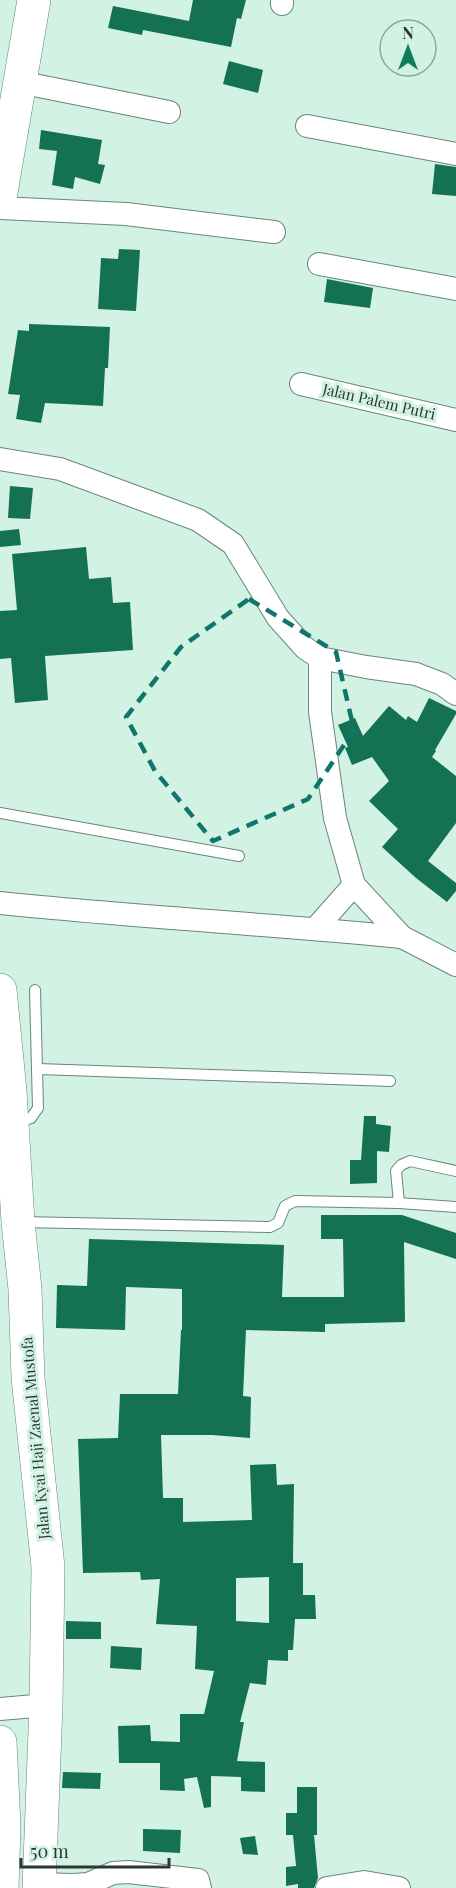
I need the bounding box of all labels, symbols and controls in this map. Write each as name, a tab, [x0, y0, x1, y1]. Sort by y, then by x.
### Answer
north arrow	[378, 18, 438, 78]
text: N	[402, 22, 414, 43]
street label: Jalan Palem Putri	[320, 378, 438, 424]
street label: Jalan Kyai Haji Zaenal Mustofa	[16, 1336, 54, 1541]
scale bar	[21, 1831, 170, 1869]
text: 50 m	[30, 1839, 69, 1863]

